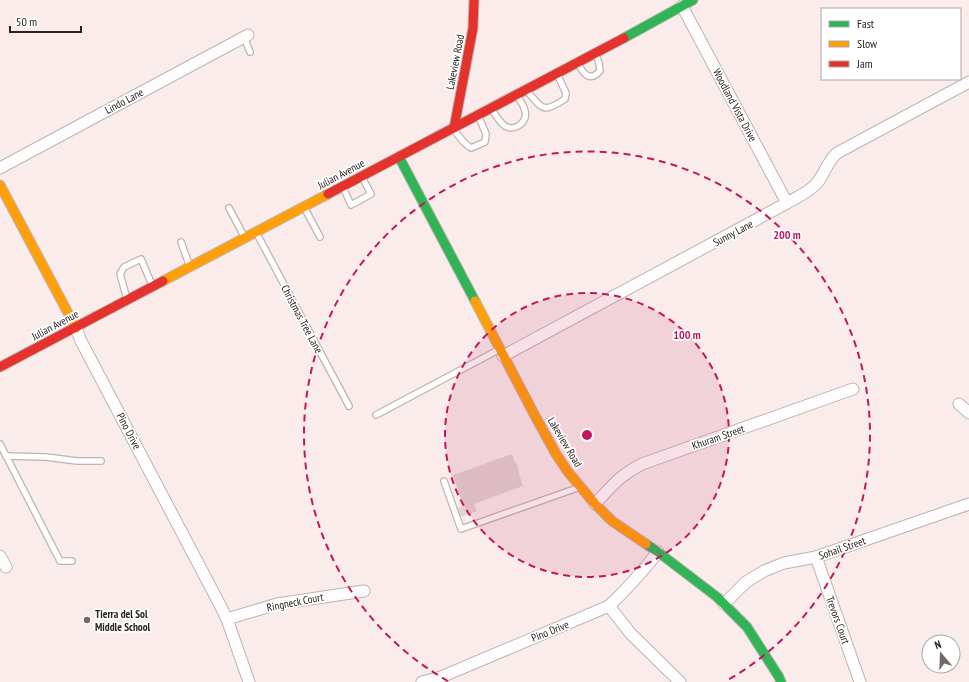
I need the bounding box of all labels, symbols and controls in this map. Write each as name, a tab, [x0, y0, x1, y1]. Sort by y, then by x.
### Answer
scale bar	[10, 8, 81, 34]
legend	[821, 8, 961, 80]
text: 50 m	[16, 14, 37, 29]
text: Fast	[857, 16, 875, 31]
street label: Lakeview Road	[443, 33, 467, 91]
text: Slow	[857, 36, 878, 51]
text: Jam	[856, 56, 873, 71]
street label: Woodland Vista Drive	[710, 66, 760, 144]
street label: Lindo Lane	[102, 85, 146, 117]
street label: Julian Avenue	[314, 156, 367, 193]
street label: Sunny Lane	[711, 216, 756, 249]
text: 200 m	[773, 227, 801, 242]
street label: Christmas Tree Lane	[278, 282, 326, 356]
street label: Julian Avenue	[28, 307, 81, 344]
text: 100 m	[673, 327, 701, 342]
street label: Pino Drive	[114, 410, 145, 452]
street label: Lakeview Road	[545, 414, 585, 470]
street label: Khuram Street	[690, 421, 746, 453]
centre of rings	[580, 428, 594, 442]
street label: Sohail Street	[817, 533, 867, 563]
street label: Ringneck Court	[266, 590, 324, 614]
street label: Trevors Court	[823, 594, 853, 646]
place label: Tierra del Sol Middle School	[95, 607, 151, 634]
marker: Tierra del Sol Middle School	[82, 615, 92, 625]
street label: Pino Drive	[529, 617, 571, 645]
north arrow	[921, 634, 961, 674]
text: N	[933, 637, 943, 652]

